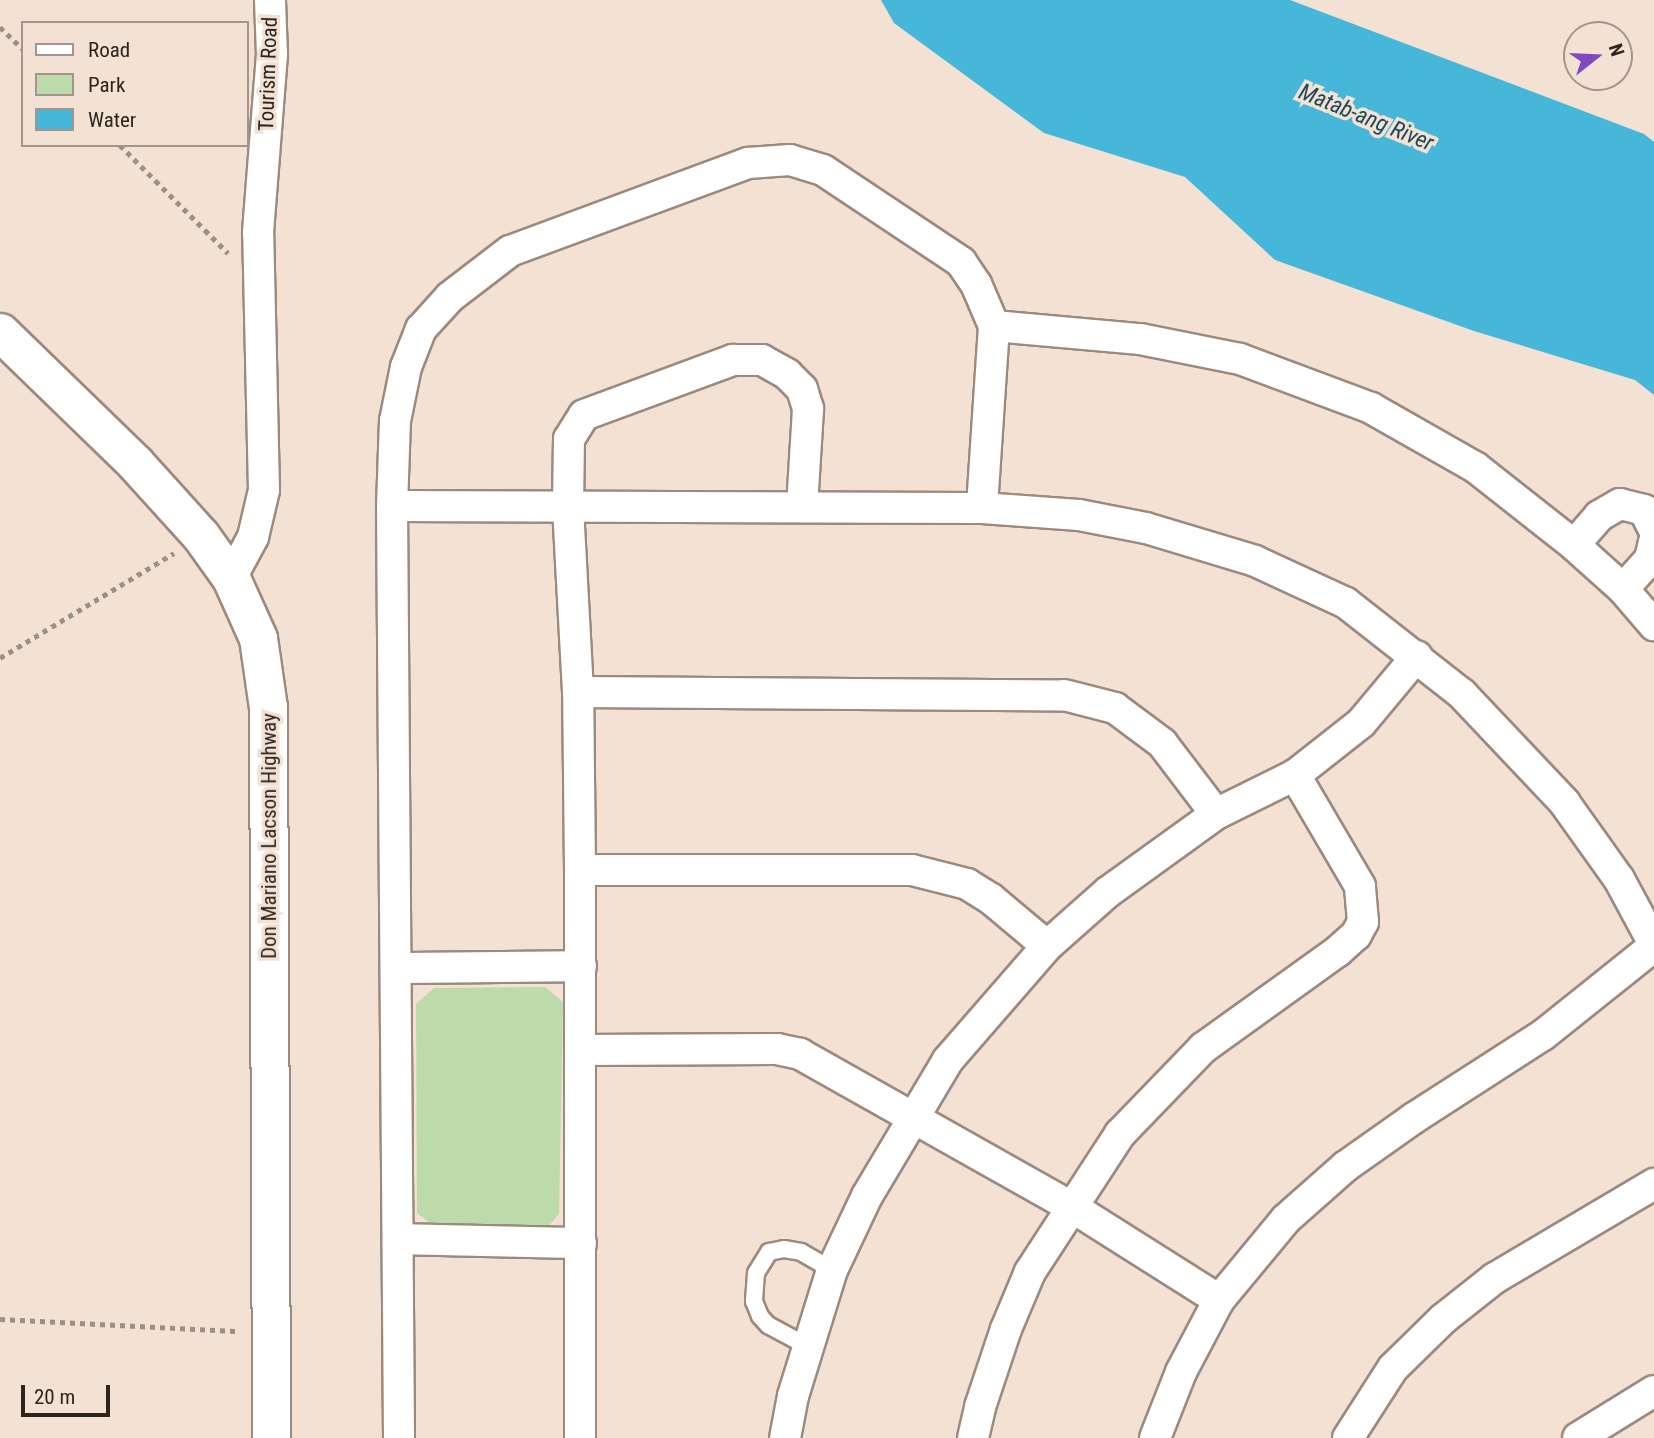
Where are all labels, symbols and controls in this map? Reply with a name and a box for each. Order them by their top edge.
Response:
street label: Tourism Road [253,16,283,132]
legend [21,21,248,147]
north arrow [1563,21,1633,91]
text: Road [88,38,130,62]
text: N [1604,41,1629,59]
text: Park [88,73,125,97]
water label: Matab-ang River [1295,78,1437,158]
text: Water [88,108,136,132]
street label: Don Mariano Lacson Highway [256,713,282,959]
scale bar [24,1372,114,1416]
text: 20 m [34,1385,75,1409]

